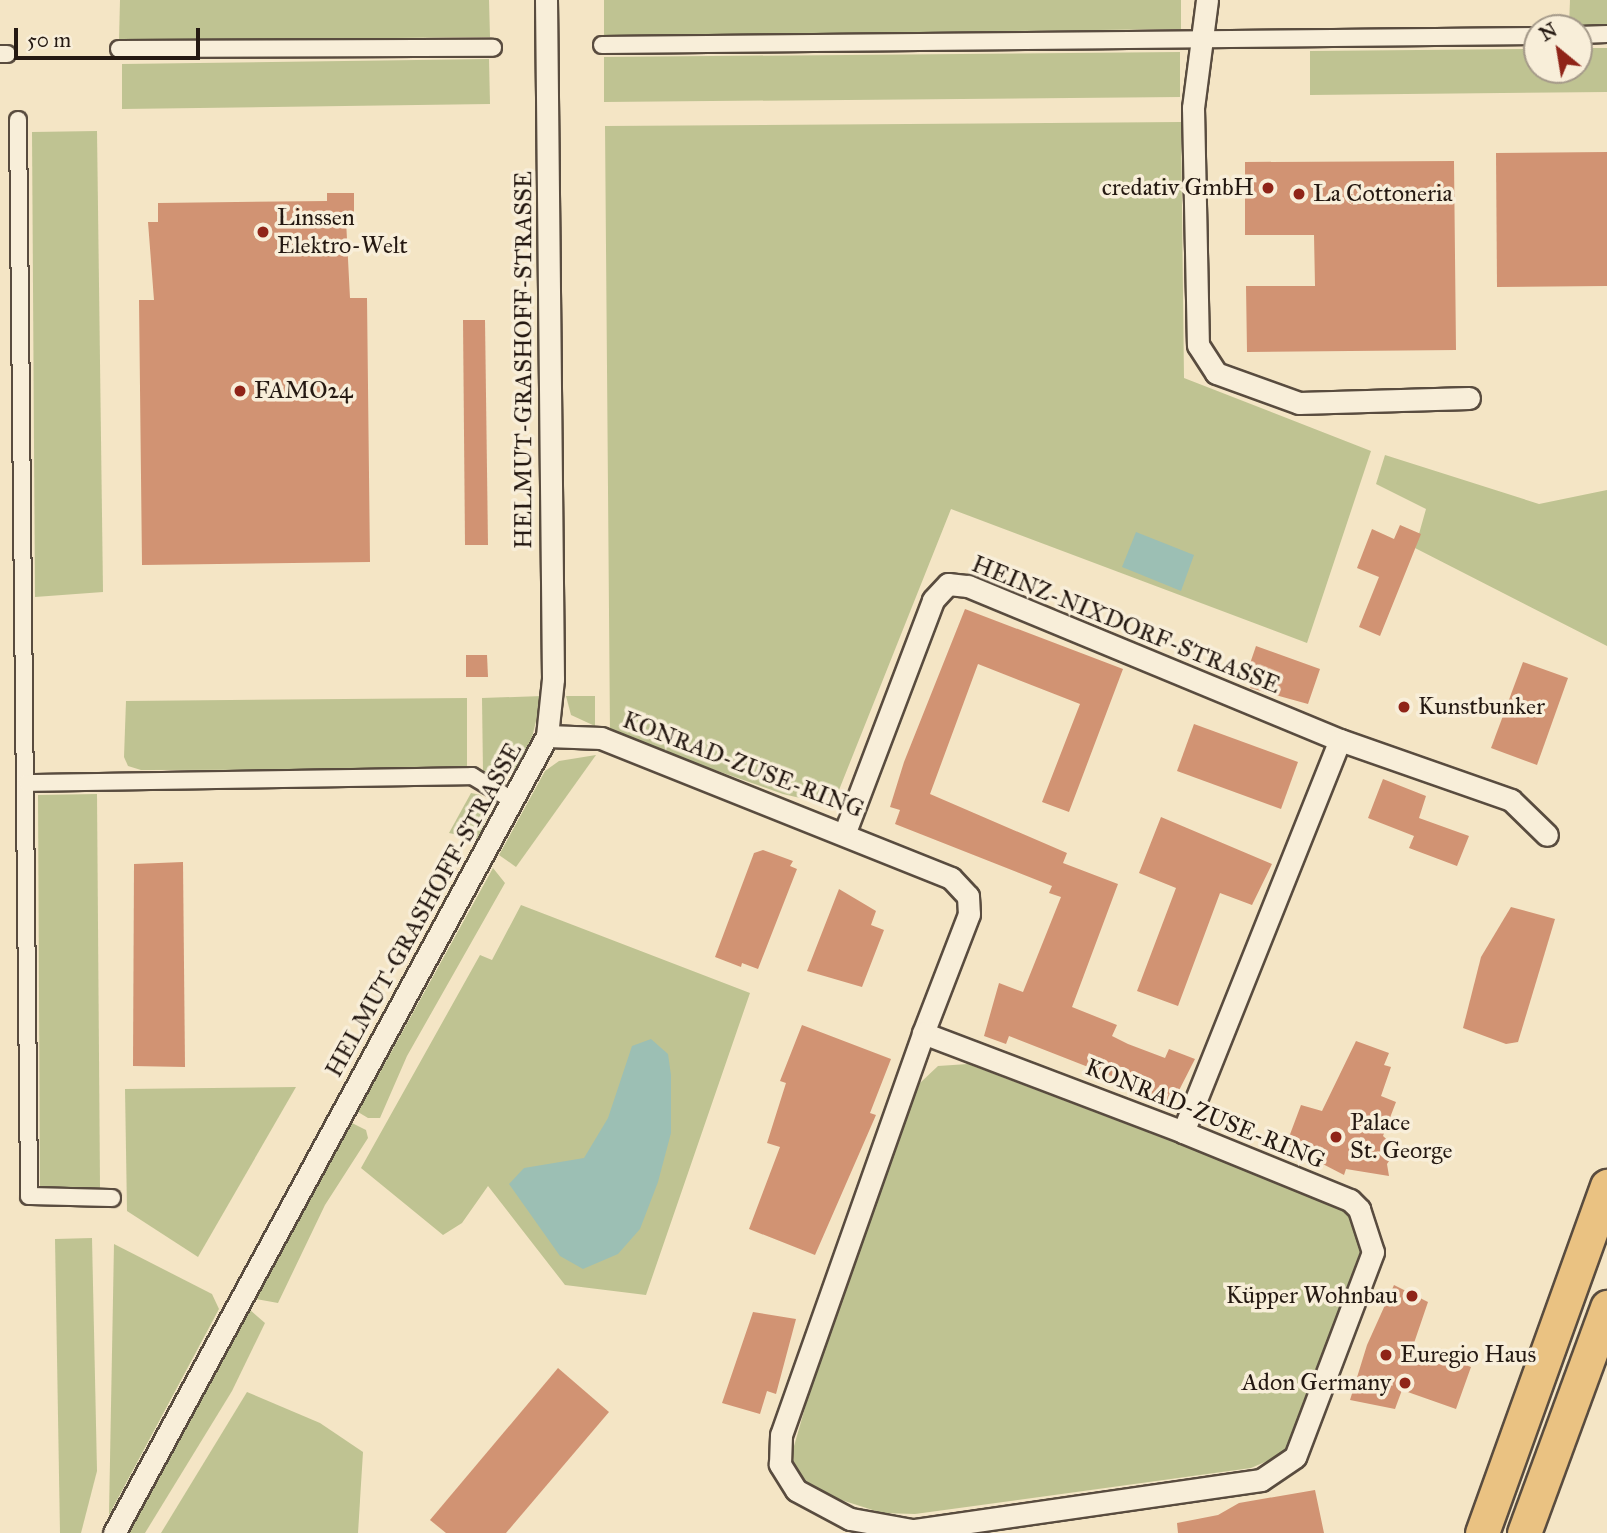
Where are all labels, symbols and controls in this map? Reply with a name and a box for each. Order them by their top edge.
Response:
scale bar [18,14,203,58]
north arrow [1523,14,1593,84]
text: N [1536,18,1561,46]
text: 50 m [27,27,71,53]
street label: HELMUT-GRASHOFF-STRASSE [510,171,538,549]
place label: credativ GmbH [1102,174,1254,202]
marker: credativ GmbH [1260,180,1276,196]
place label: La Cottoneria [1313,180,1453,208]
marker: La Cottoneria [1291,186,1307,202]
place label: Linssen Elektro-Welt [277,204,408,260]
marker: Linssen Elektro-Welt [255,224,271,240]
place label: FAMO24 [254,377,353,405]
marker: FAMO24 [232,383,248,399]
street label: HEINZ-NIXDORF-STRASSE [968,550,1284,700]
place label: Kunstbunker [1418,693,1545,721]
marker: Kunstbunker [1396,699,1412,715]
street label: KONRAD-ZUSE-RING [618,706,868,824]
street label: HELMUT-GRASHOFF-STRASSE [320,738,528,1082]
street label: KONRAD-ZUSE-RING [1081,1053,1329,1175]
place label: Palace St. George [1350,1109,1452,1165]
marker: Palace St. George [1328,1129,1344,1145]
place label: Küpper Wohnbau [1226,1282,1398,1310]
marker: Küpper Wohnbau [1404,1288,1420,1304]
place label: Euregio Haus [1400,1341,1536,1369]
marker: Euregio Haus [1378,1347,1394,1363]
place label: Adon Germany [1242,1369,1391,1397]
marker: Adon Germany [1397,1375,1413,1391]

